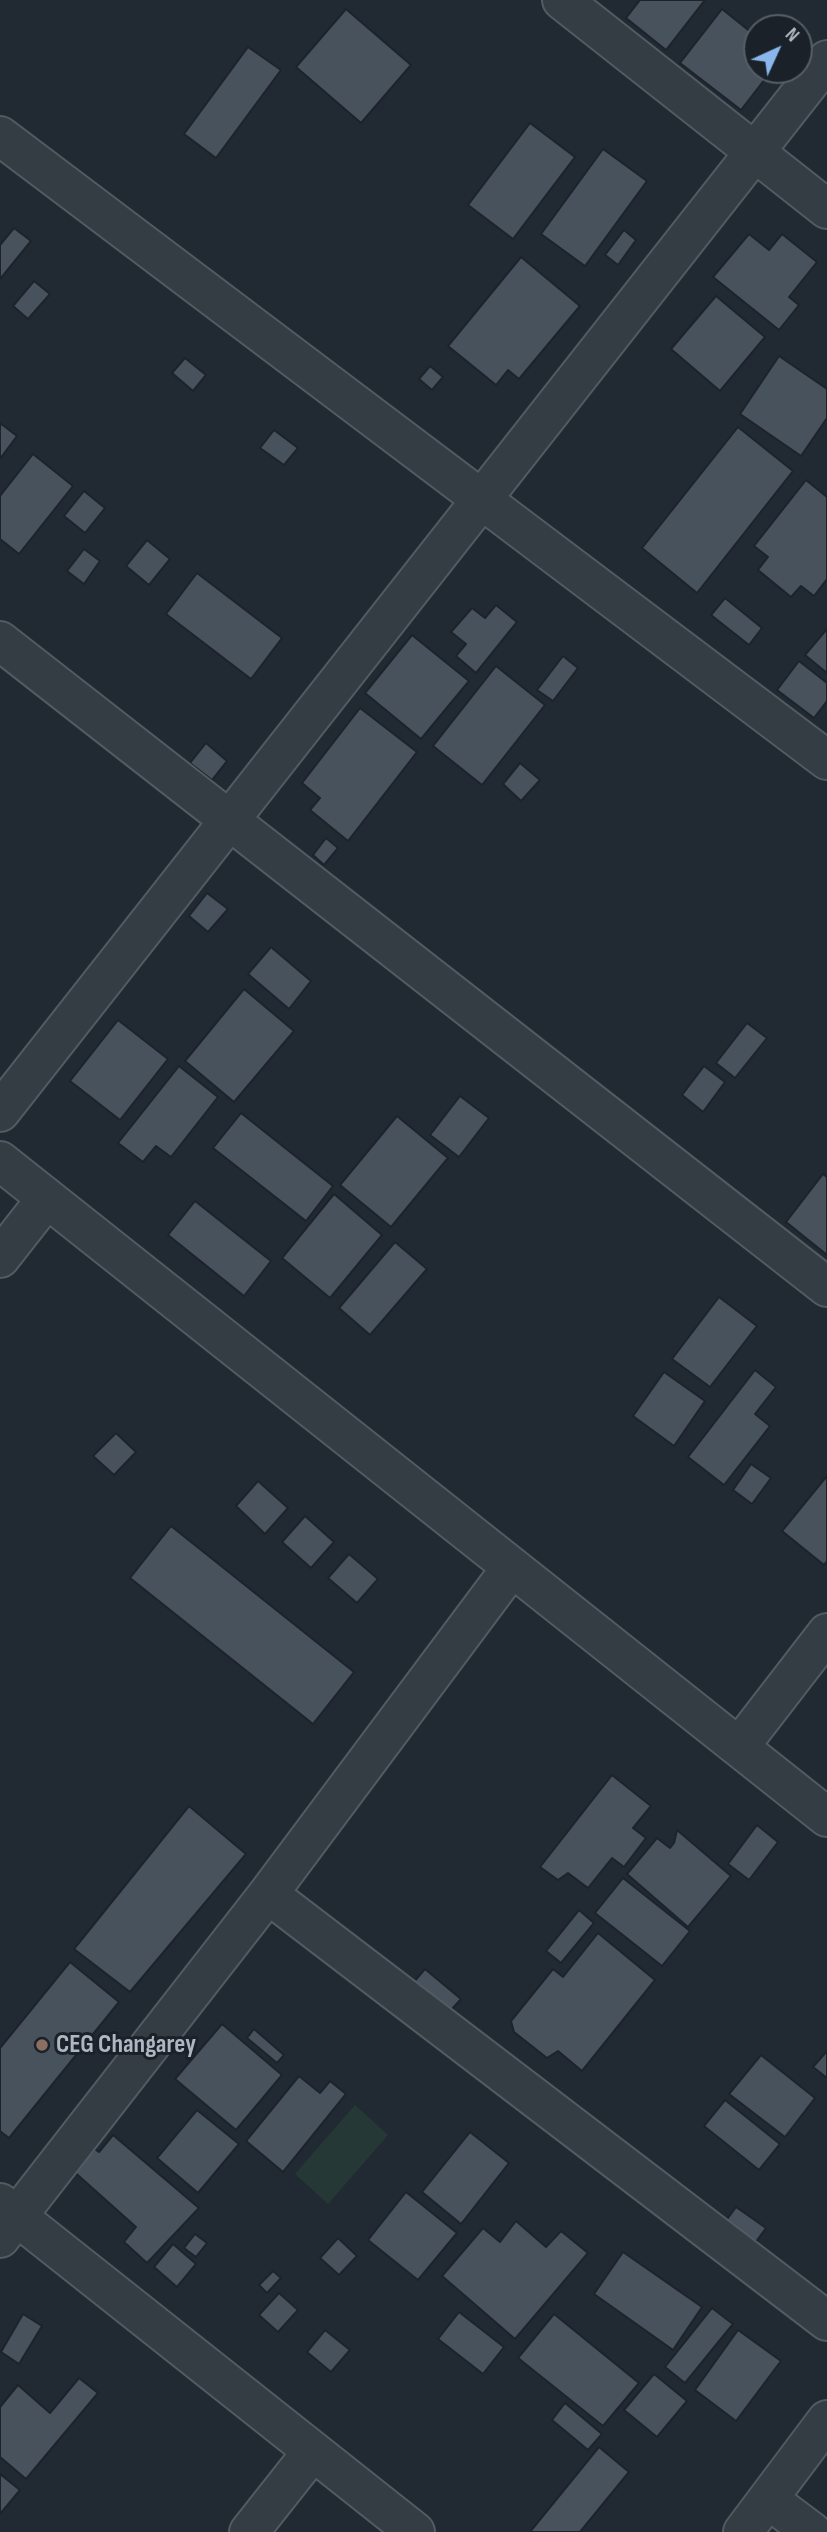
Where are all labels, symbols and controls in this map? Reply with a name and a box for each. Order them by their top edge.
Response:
north arrow [743,14,813,84]
text: N [780,23,804,47]
place label: CEG Changarey [56,2029,196,2061]
marker: CEG Changarey [34,2037,50,2053]

